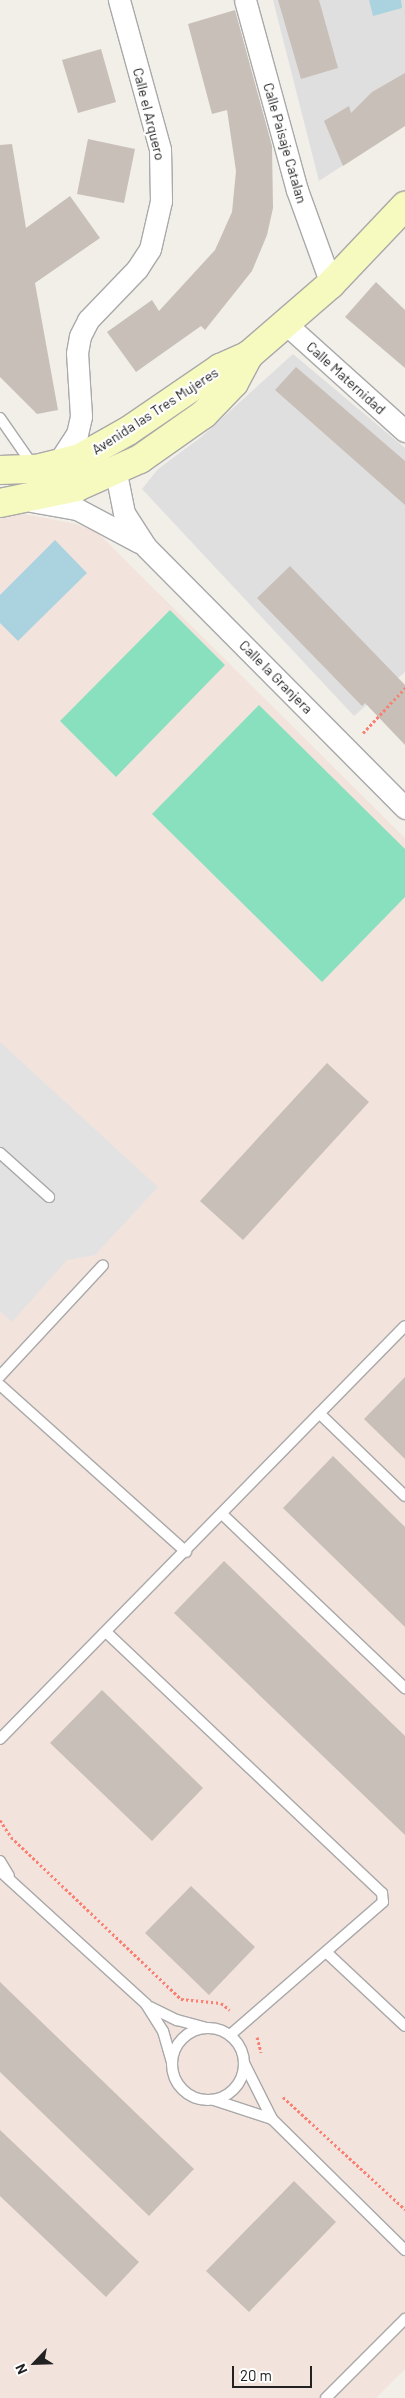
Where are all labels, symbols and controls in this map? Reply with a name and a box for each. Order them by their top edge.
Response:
street label: Calle el Arquero [129,66,169,162]
street label: Calle Paisaje Catalan [260,81,310,205]
street label: Calle Maternidad [303,338,389,418]
street label: Avenida las Tres Mujeres [89,364,221,458]
street label: Calle la Granjera [236,637,316,717]
north arrow [10,2338,60,2388]
scale bar [235,2356,315,2388]
text: N [11,2362,30,2377]
text: 20 m [240,2366,272,2384]

